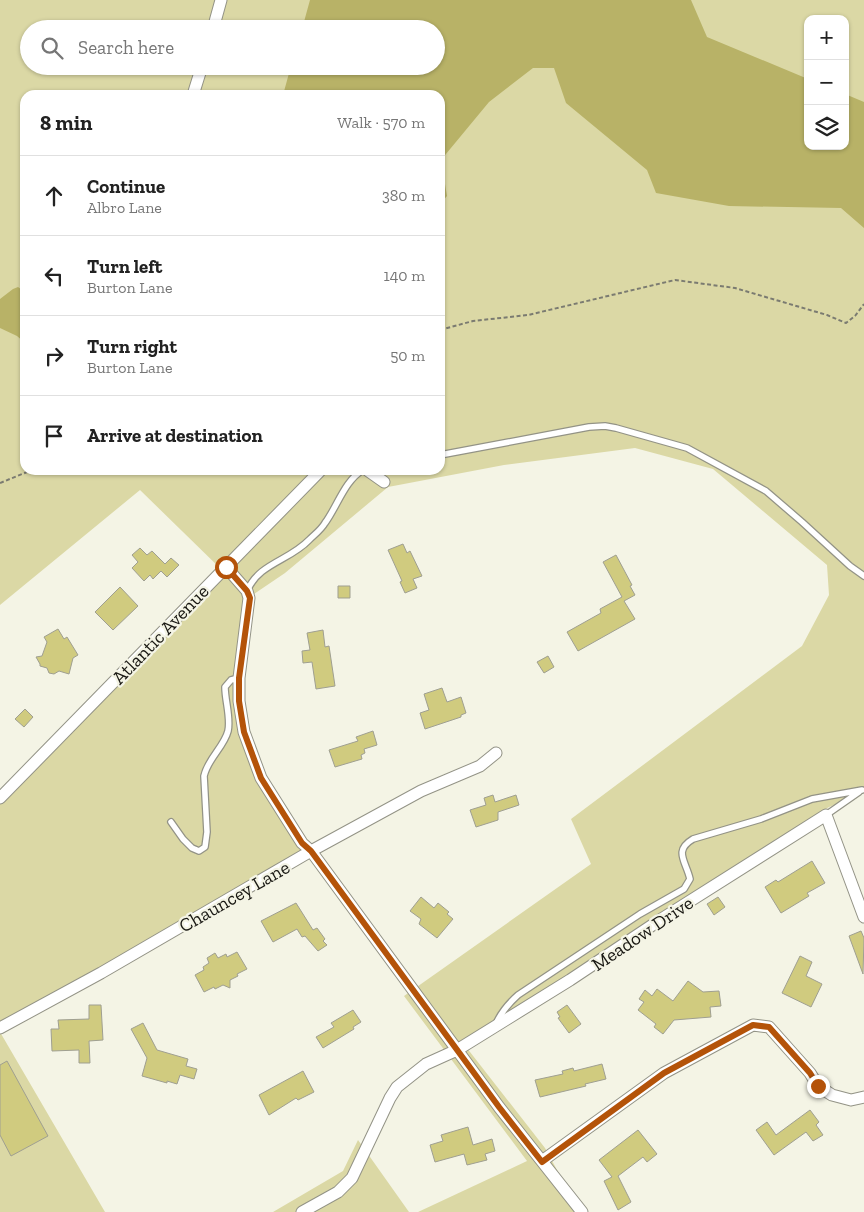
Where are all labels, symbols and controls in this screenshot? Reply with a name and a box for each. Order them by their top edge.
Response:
map controls [804,15,849,150]
button: + [804,15,849,60]
search box [20,20,445,75]
icon: search [38,34,66,62]
text: Search here [78,36,174,59]
button: − [804,60,849,105]
button: layers [804,105,849,150]
text: 8 min [40,110,92,135]
text: Walk · 570 m [337,113,425,132]
text: Continue [87,175,165,198]
icon: ahead [40,182,68,210]
text: 380 m [382,186,425,205]
text: Albro Lane [87,198,162,217]
text: Turn left [87,255,162,278]
icon: left [40,262,68,290]
text: 140 m [384,266,425,285]
text: Burton Lane [87,278,172,297]
text: Turn right [87,335,177,358]
icon: right [40,342,68,370]
text: 50 m [390,346,425,365]
text: Burton Lane [87,358,172,377]
icon: arrive [40,422,68,450]
text: Arrive at destination [87,424,263,447]
route start [215,556,238,579]
street label: Atlantic Avenue [107,580,214,689]
street label: Chauncey Lane [175,855,294,937]
street label: Meadow Drive [587,891,698,976]
route end [807,1075,830,1098]

